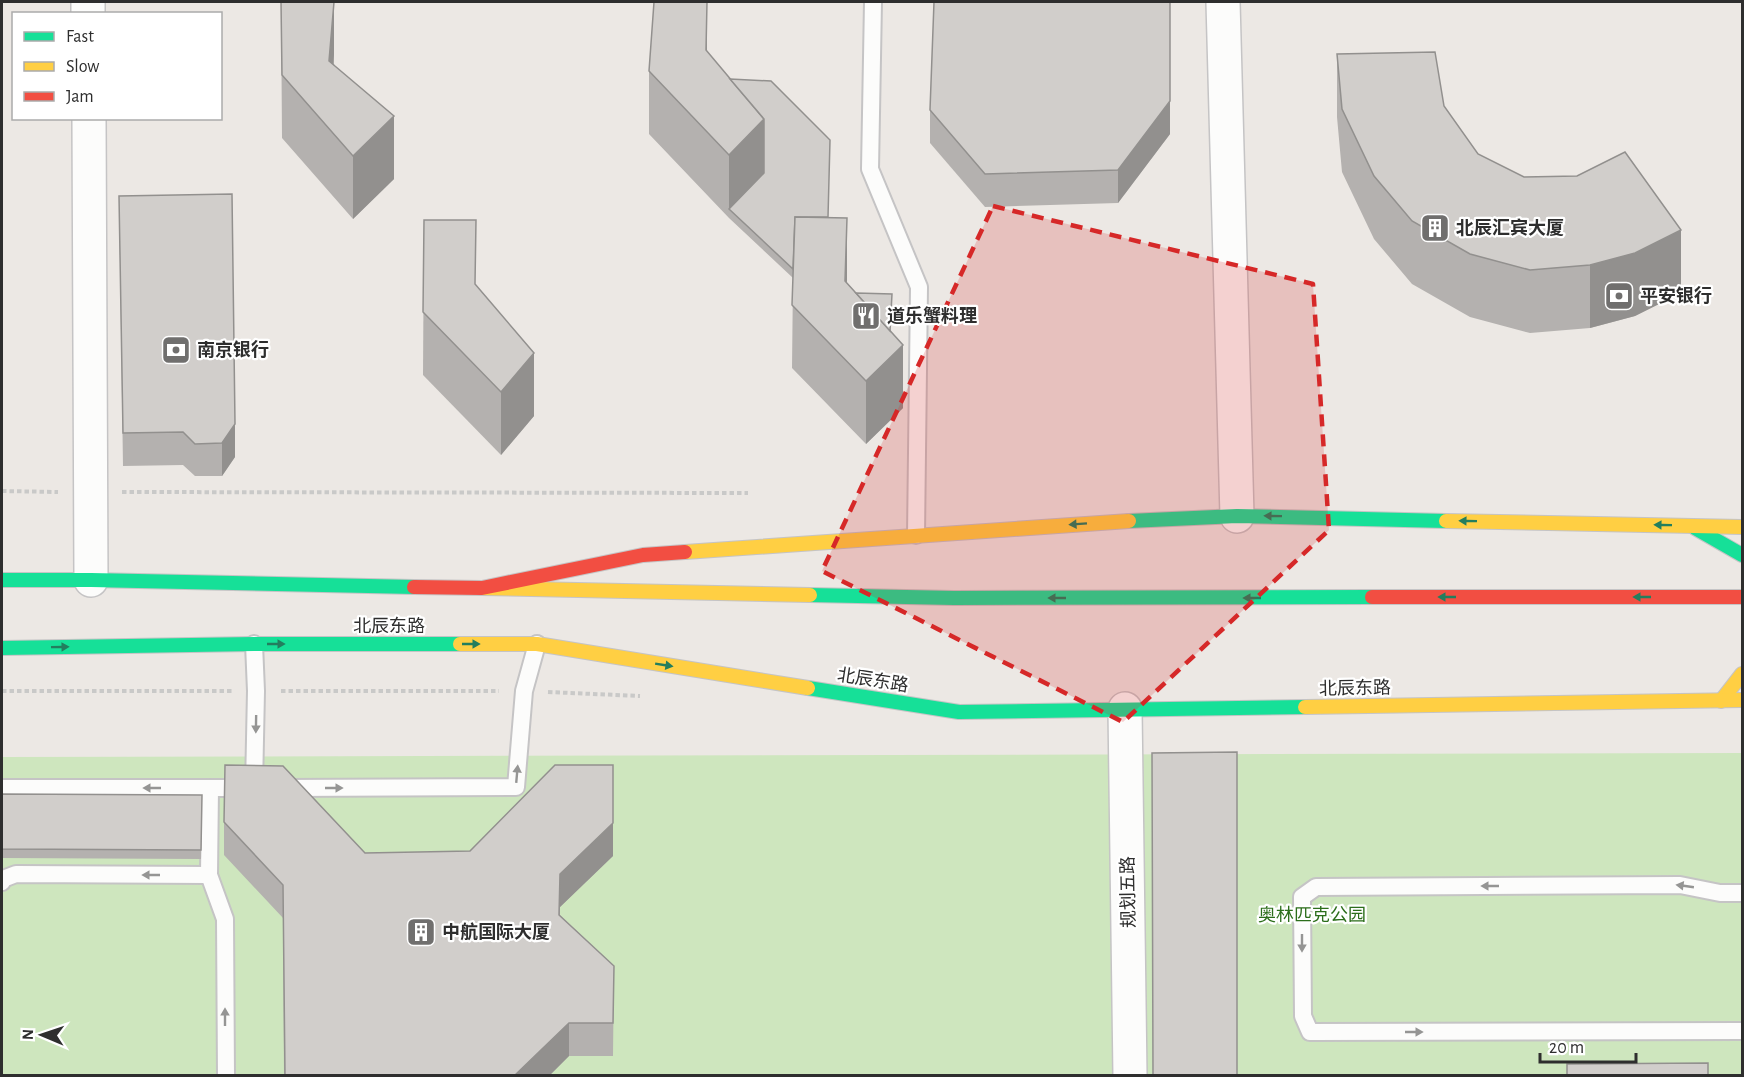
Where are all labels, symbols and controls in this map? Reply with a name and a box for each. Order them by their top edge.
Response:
legend [12,12,222,120]
text: Fast [66,28,94,46]
text: Slow [66,58,99,76]
text: Jam [66,88,94,106]
building icon: 北辰汇宾大厦 [1419,212,1451,244]
place label: 北辰汇宾大厦 [1456,218,1564,238]
bank icon: 平安银行 [1603,280,1635,312]
place label: 平安银行 [1640,285,1712,306]
restaurant icon: 道乐蟹料理 [850,300,882,332]
place label: 道乐蟹料理 [887,306,977,326]
bank icon: 南京银行 [160,334,192,366]
place label: 南京银行 [197,339,269,360]
one-way arrow [1264,512,1283,521]
one-way arrow [1459,516,1478,526]
one-way arrow [1069,519,1088,529]
one-way arrow [1654,521,1673,530]
one-way arrow [1438,592,1457,602]
one-way arrow [1633,592,1652,602]
one-way arrow [1048,593,1067,603]
one-way arrow [1243,593,1262,603]
street label: 北辰东路 [353,616,425,636]
one-way arrow [266,639,285,649]
one-way arrow [461,639,480,649]
one-way arrow [50,642,69,652]
one-way arrow [655,661,674,670]
street label: 北辰东路 [836,664,910,696]
street label: 北辰东路 [1319,677,1391,699]
one-way arrow [251,714,260,733]
one-way arrow [512,765,522,784]
one-way arrow [142,783,161,793]
one-way arrow [324,783,343,793]
street label: 规划五路 [1117,856,1139,928]
one-way arrow [141,870,160,880]
one-way arrow [1480,881,1499,891]
one-way arrow [1675,882,1694,891]
park label: 奥林匹克公园 [1258,905,1366,925]
building icon: 中航国际大厦 [405,916,437,948]
place label: 中航国际大厦 [442,922,550,942]
one-way arrow [1297,933,1307,952]
north arrow [12,1005,72,1065]
one-way arrow [221,1008,230,1027]
scale bar [1540,1026,1636,1064]
one-way arrow [1405,1027,1424,1037]
text: N [20,1029,36,1040]
text: 20 m [1549,1039,1584,1057]

